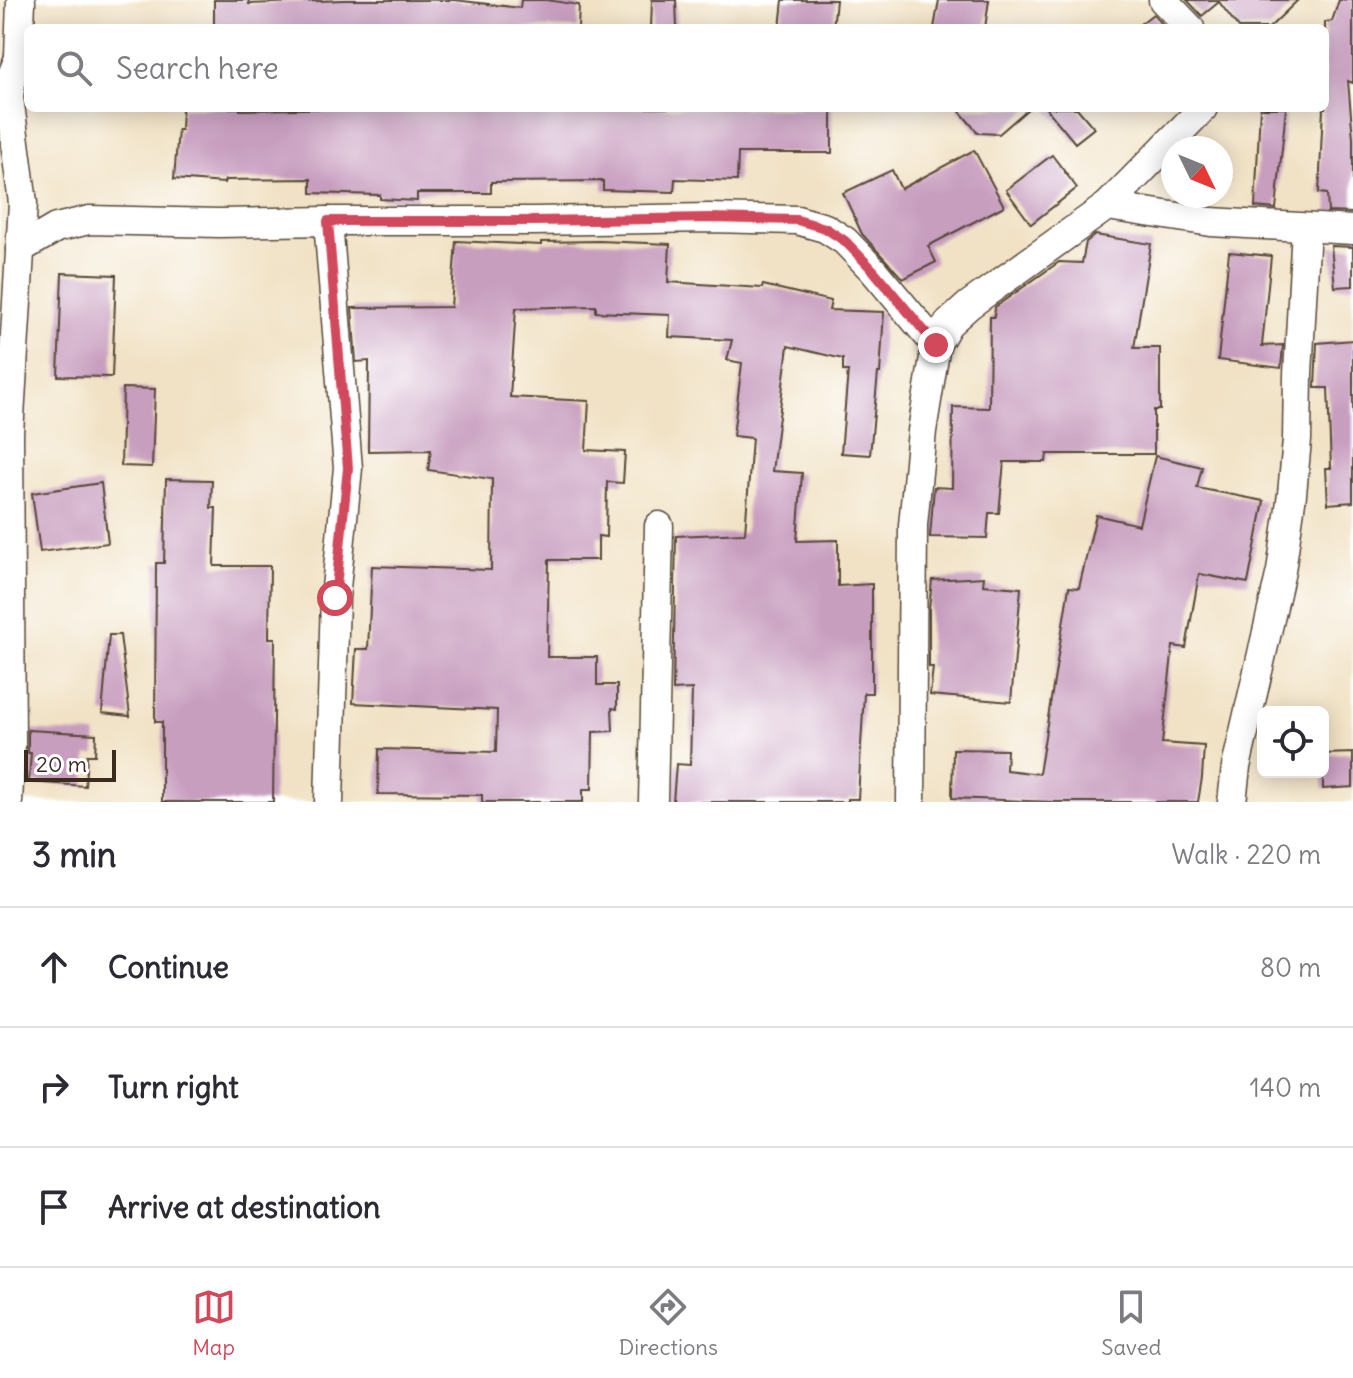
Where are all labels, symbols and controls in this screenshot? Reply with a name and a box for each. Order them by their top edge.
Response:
search box [24,24,1329,112]
icon: search [52,46,96,90]
text: Search here [116,49,279,87]
north arrow [1161,136,1233,208]
route end [918,327,954,363]
route start [317,580,353,616]
map controls [1257,706,1329,778]
button: locate [1257,706,1329,778]
scale bar [24,746,116,782]
text: 20 m [36,750,87,778]
text: 3 min [32,833,117,876]
text: Walk · 220 m [1172,838,1321,871]
icon: ahead [32,945,76,989]
text: Continue [108,948,229,986]
text: 80 m [1260,951,1321,984]
icon: right [32,1065,76,1109]
text: Turn right [108,1068,239,1106]
text: 140 m [1250,1071,1321,1104]
icon: arrive [32,1185,76,1229]
text: Arrive at destination [108,1188,380,1226]
tab: Map [192,1285,236,1361]
tab: Directions [619,1285,718,1361]
tab: Saved [1101,1285,1161,1361]

